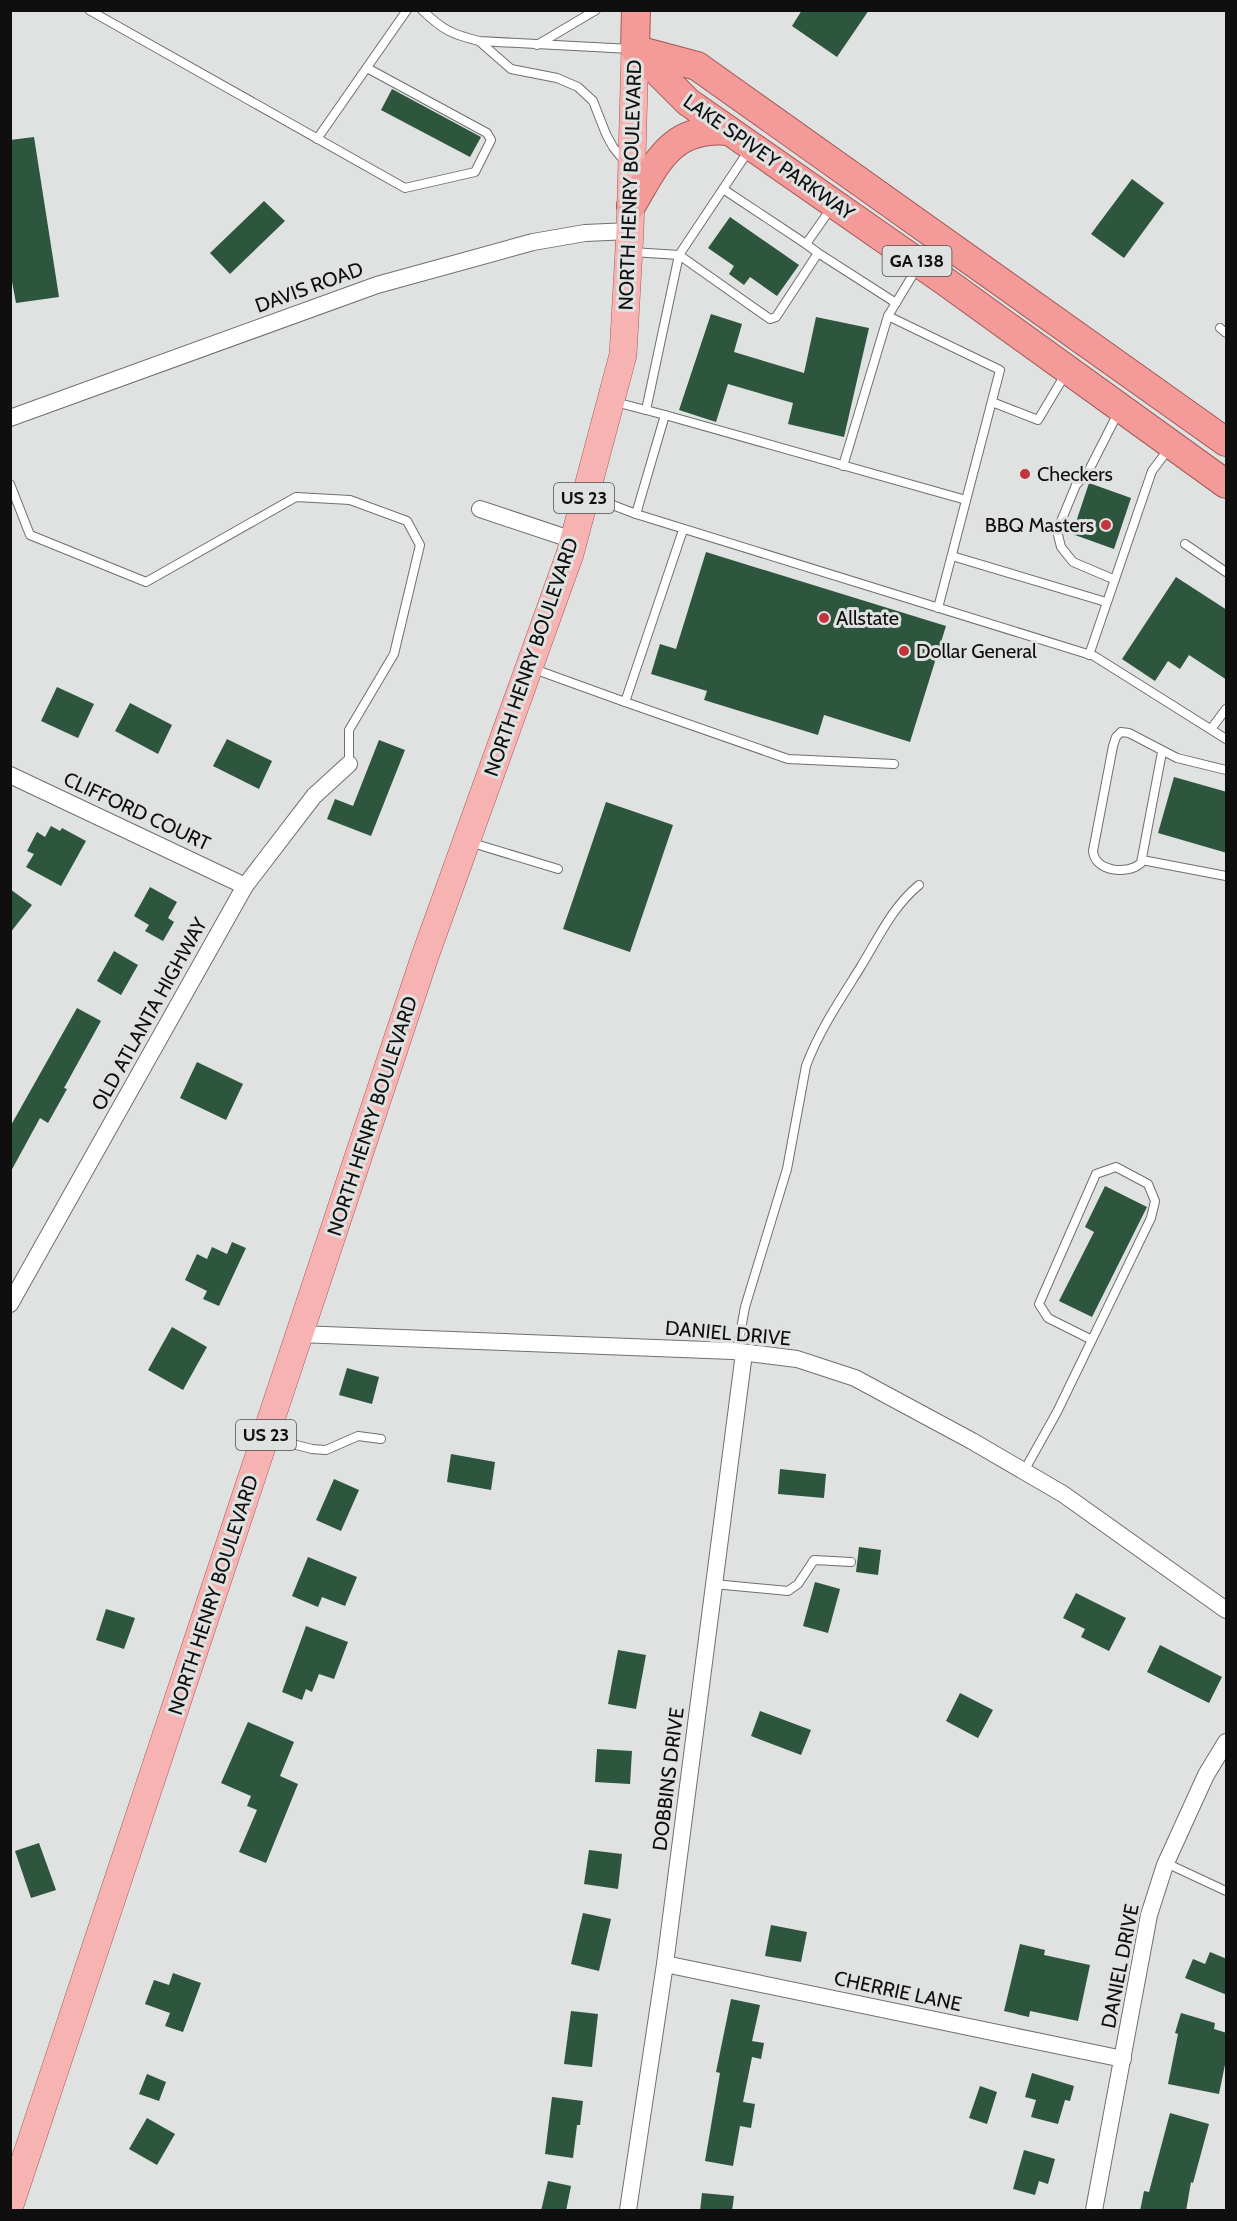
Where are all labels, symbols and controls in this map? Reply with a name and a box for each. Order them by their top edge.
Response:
street label: NORTH HENRY BOULEVARD [614,59,646,311]
street label: LAKE SPIVEY PARKWAY [679,89,860,226]
road number: GA 138 [882,246,952,276]
street label: DAVIS ROAD [252,256,366,318]
place label: Checkers [1037,462,1113,486]
marker: Checkers [1018,467,1032,481]
road number: US 23 [554,483,614,513]
place label: BBQ Masters [985,513,1094,537]
marker: BBQ Masters [1099,518,1113,532]
street label: NORTH HENRY BOULEVARD [479,535,583,779]
place label: Allstate [836,606,899,630]
marker: Allstate [817,611,831,625]
place label: Dollar General [916,639,1037,663]
marker: Dollar General [897,644,911,658]
street label: CLIFFORD COURT [60,767,214,856]
street label: OLD ATLANTA HIGHWAY [86,913,212,1115]
street label: NORTH HENRY BOULEVARD [322,993,422,1239]
street label: DANIEL DRIVE [664,1316,792,1350]
road number: US 23 [236,1420,296,1450]
street label: NORTH HENRY BOULEVARD [163,1472,263,1718]
street label: DOBBINS DRIVE [647,1706,689,1852]
street label: DANIEL DRIVE [1096,1902,1144,2030]
street label: CHERRIE LANE [832,1966,964,2016]

